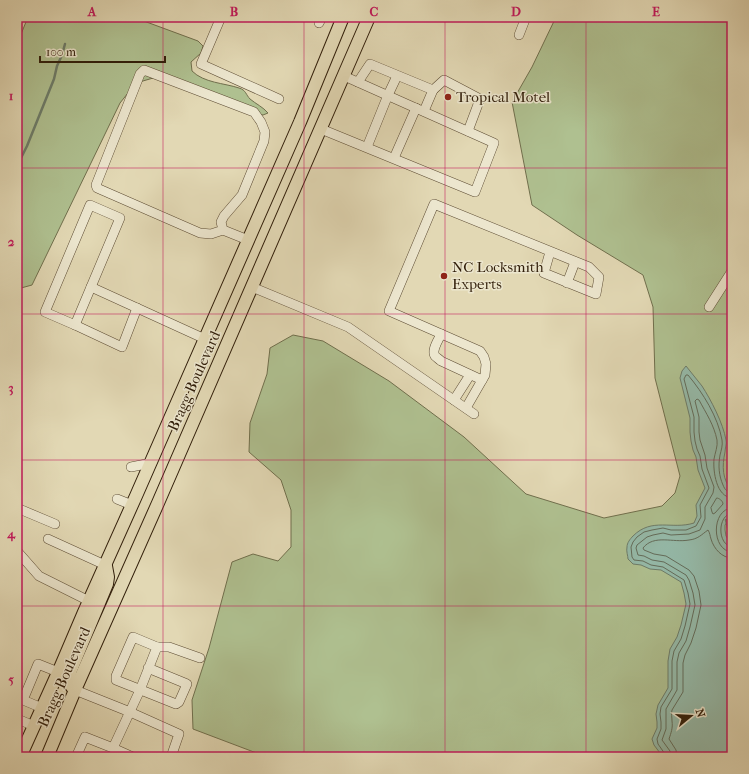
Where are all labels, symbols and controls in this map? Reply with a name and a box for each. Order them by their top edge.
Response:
text: A [87,4,97,19]
text: B [230,4,239,19]
text: C [370,4,379,19]
text: D [511,4,521,19]
text: E [652,4,660,19]
scale bar [40,38,165,64]
text: 100 m [46,45,76,59]
text: 1 [9,88,14,103]
place label: Tropical Motel [456,88,550,106]
marker: Tropical Motel [443,92,453,102]
text: 2 [8,234,15,249]
place label: NC Locksmith Experts [452,258,544,293]
marker: NC Locksmith Experts [439,271,449,281]
street label: Bragg Boulevard [164,327,225,434]
text: 3 [8,380,14,396]
text: 4 [6,526,16,542]
street label: Bragg Boulevard [34,623,95,730]
text: 5 [8,672,14,687]
north arrow [671,696,711,736]
text: N [693,707,708,720]

